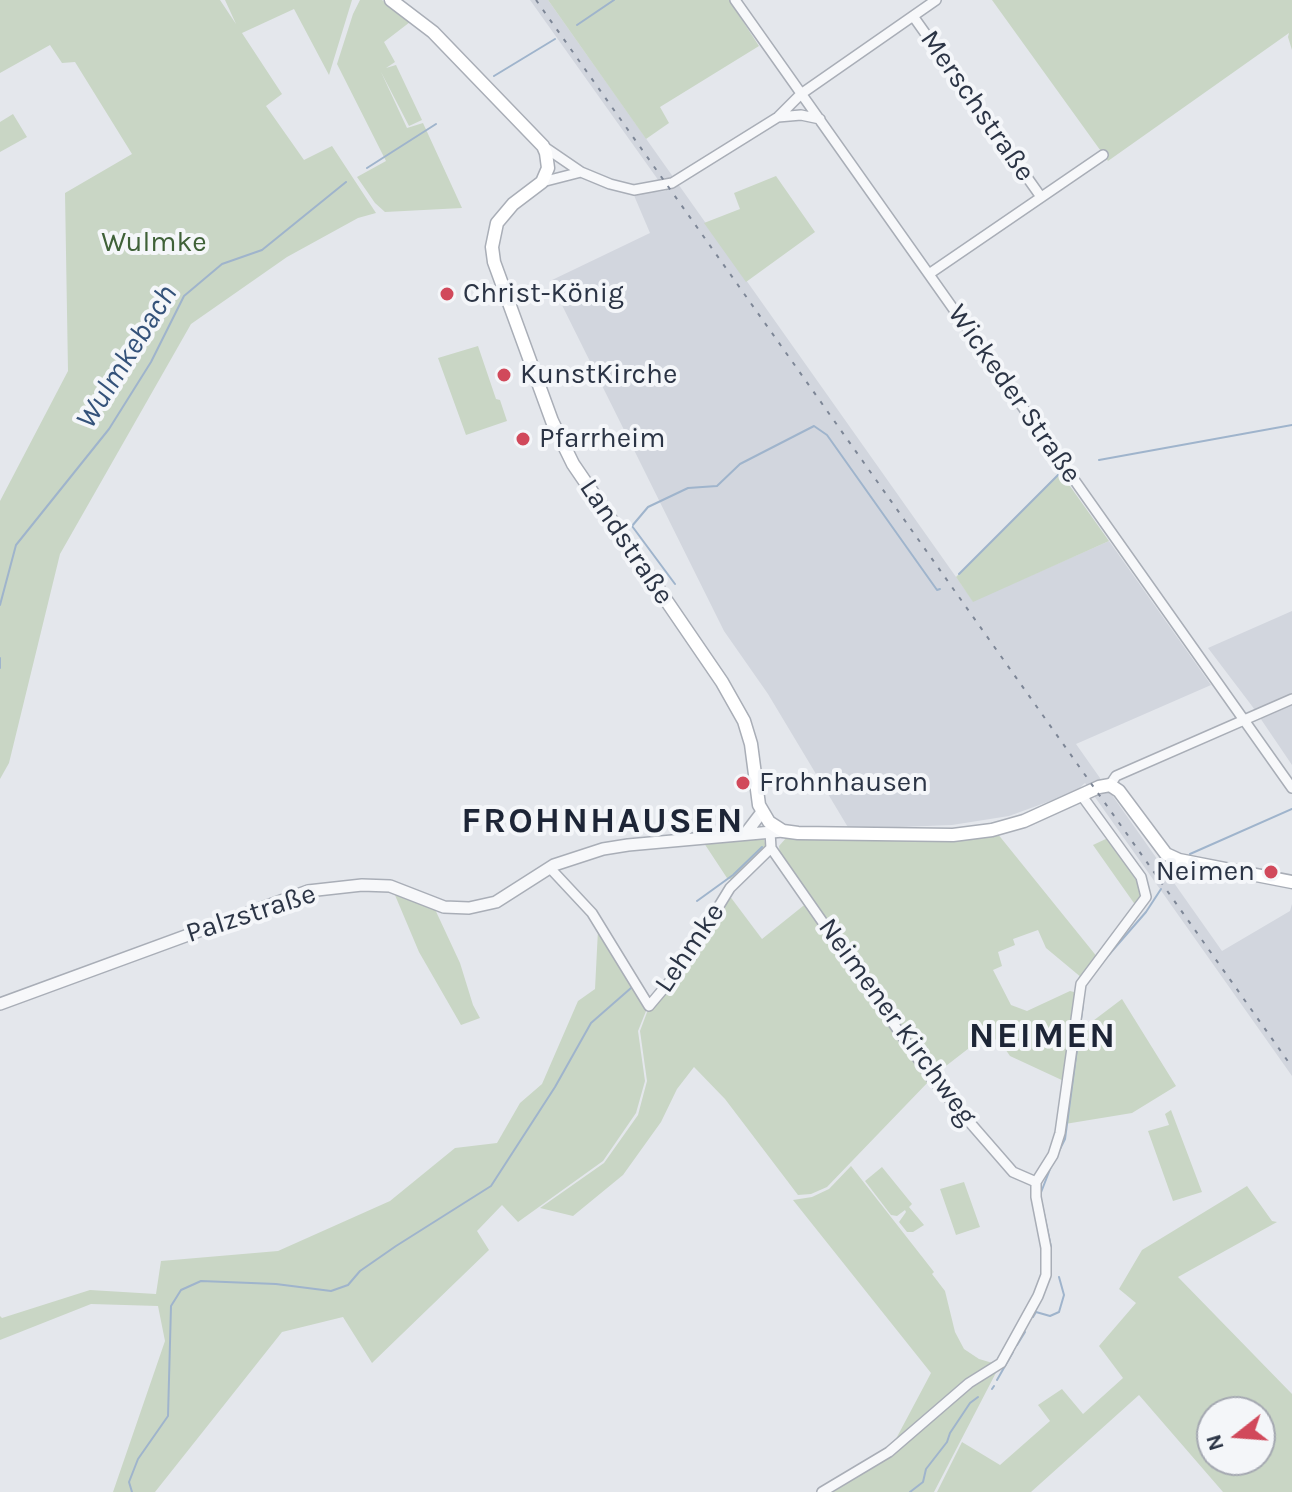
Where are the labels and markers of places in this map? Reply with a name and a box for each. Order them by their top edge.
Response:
place label: Christ-König [463,277,624,311]
marker: Christ-König [438,285,456,303]
place label: KunstKirche [520,358,677,392]
marker: KunstKirche [495,366,513,384]
place label: Pfarrheim [539,422,666,456]
marker: Pfarrheim [514,430,532,448]
place label: Frohnhausen [759,766,928,800]
marker: Frohnhausen [734,774,752,792]
place label: Neimen [1156,855,1255,889]
marker: Neimen [1262,863,1280,881]

